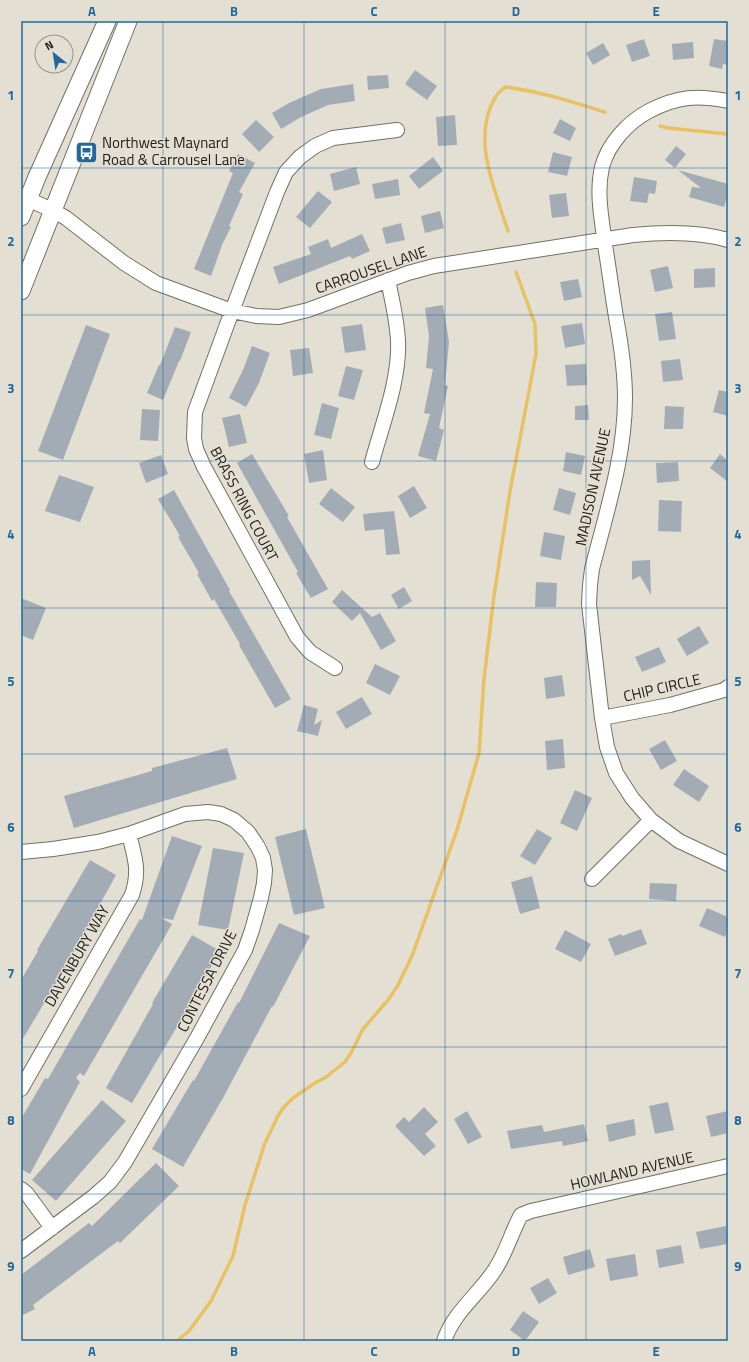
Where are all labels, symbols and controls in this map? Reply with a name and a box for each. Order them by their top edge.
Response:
text: A [88,1,96,21]
text: B [230,1,238,21]
text: C [370,1,378,21]
text: D [512,1,520,21]
text: E [652,1,660,21]
north arrow [34,34,74,74]
text: N [42,37,56,54]
text: 1 [7,85,15,105]
text: 1 [734,85,742,105]
place label: Northwest Maynard Road & Carrousel Lane [102,131,245,171]
bus stop icon: Northwest Maynard Road & Carrousel Lane [74,139,100,165]
text: 2 [7,231,15,251]
text: 2 [734,231,742,251]
street label: CARROUSEL LANE [312,240,430,299]
text: 3 [7,378,15,398]
text: 3 [734,378,742,398]
street label: MADISON AVENUE [569,426,616,548]
street label: BRASS RING COURT [204,442,284,565]
text: 4 [7,524,15,544]
text: 4 [734,524,742,544]
street label: CHIP CIRCLE [621,667,703,708]
text: 5 [7,671,15,691]
text: 5 [734,671,742,691]
text: 6 [7,817,15,837]
text: 6 [734,817,742,837]
street label: DAVENBURY WAY [38,901,115,1011]
street label: CONTESSA DRIVE [171,926,242,1036]
text: 7 [7,963,15,983]
text: 7 [734,963,742,983]
text: 8 [7,1110,15,1130]
text: 8 [734,1110,742,1130]
street label: HOWLAND AVENUE [568,1145,696,1196]
text: 9 [7,1256,15,1276]
text: 9 [734,1256,742,1276]
text: A [88,1341,96,1361]
text: B [230,1341,238,1361]
text: C [370,1341,378,1361]
text: D [512,1341,520,1361]
text: E [652,1341,660,1361]

